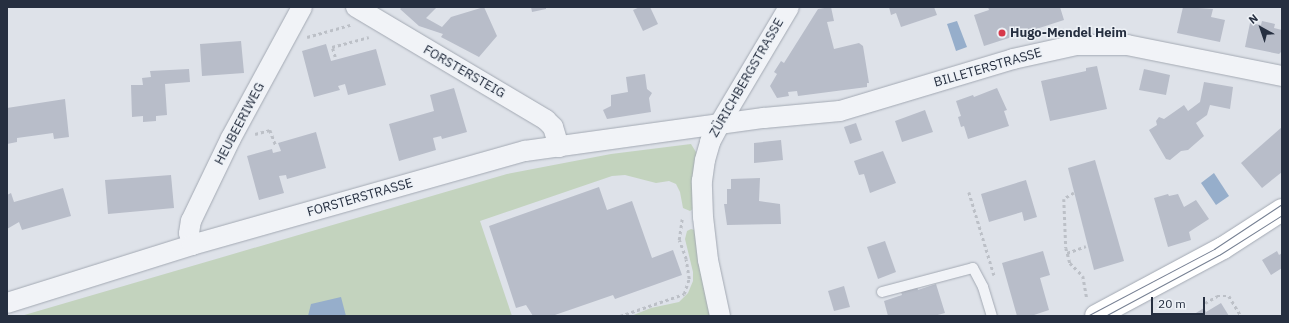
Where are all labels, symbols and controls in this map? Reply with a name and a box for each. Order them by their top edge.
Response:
north arrow [1241,8,1281,48]
text: N [1246,11,1261,27]
street label: ZÜRICHBERGSTRASSE [707,16,787,140]
place label: Hugo-Mendel Heim [1010,25,1127,41]
marker: Hugo-Mendel Heim [997,28,1007,38]
street label: FORSTERSTEIG [420,42,508,102]
street label: BILLETERSTRASSE [932,45,1044,91]
street label: HEUBEERIWEG [212,80,268,168]
street label: FORSTERSTRASSE [305,175,415,221]
scale bar [1153,289,1207,315]
text: 20 m [1158,296,1186,311]

